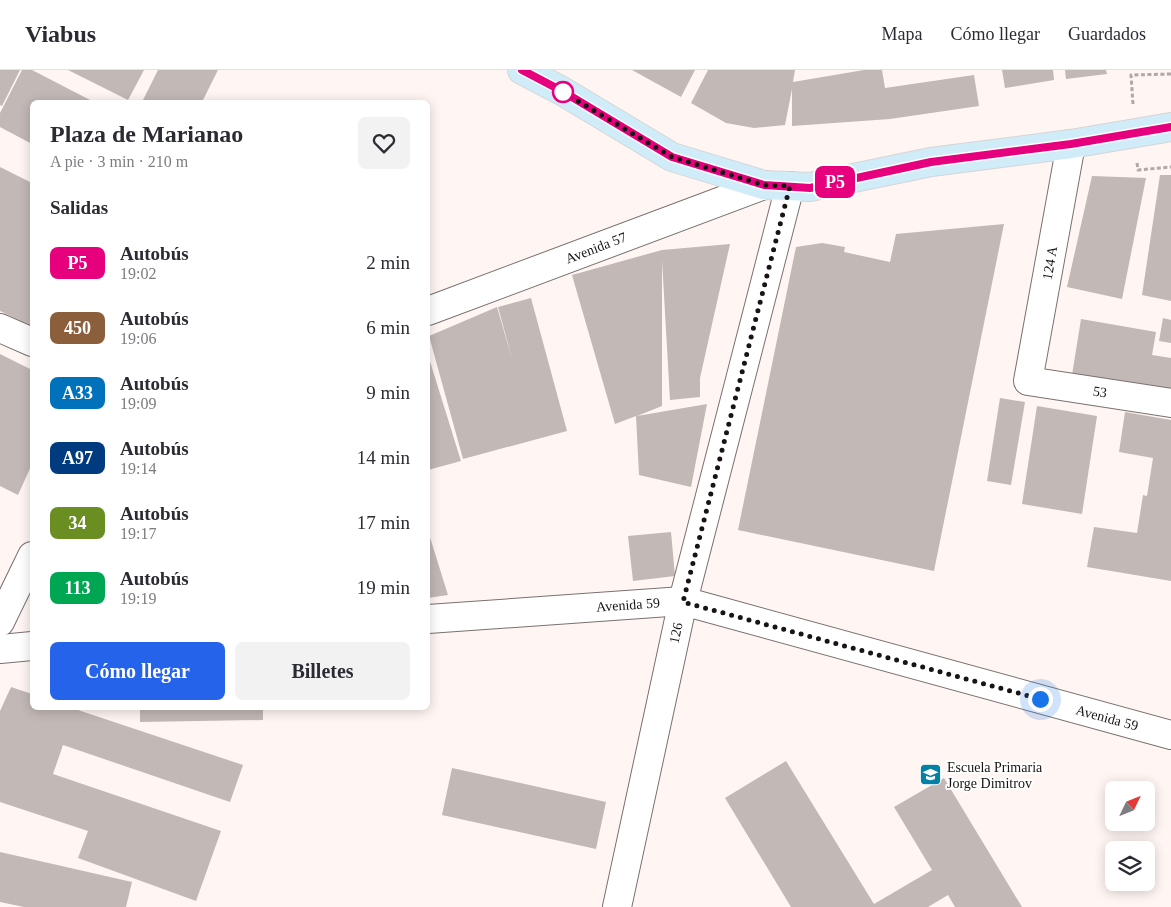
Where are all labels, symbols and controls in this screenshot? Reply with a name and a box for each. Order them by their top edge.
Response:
text: Viabus [25,21,96,47]
text: Mapa [882,24,923,44]
text: Cómo llegar [951,24,1040,44]
text: Guardados [1068,24,1146,44]
unlabelled marker [552,81,574,103]
button: heart [358,117,410,169]
text: Plaza de Marianao [50,121,243,147]
text: A pie · 3 min · 210 m [50,153,188,170]
line badge: P5 [812,166,858,198]
text: P5 [825,172,845,192]
text: Salidas [50,197,108,218]
street label: Avenida 57 [563,230,629,266]
text: Autobús [120,243,189,264]
street label: 124 A [1040,244,1060,281]
text: 2 min [366,252,410,273]
text: P5 [68,253,88,273]
text: 19:02 [120,265,156,282]
text: Autobús [120,308,189,329]
text: 6 min [366,317,410,338]
text: 450 [64,318,91,338]
text: 19:06 [120,330,156,347]
text: Autobús [120,373,189,394]
text: 9 min [366,382,410,403]
text: A33 [62,383,93,403]
street label: 53 [1092,384,1108,400]
text: 19:09 [120,395,156,412]
text: Autobús [120,438,189,459]
text: 14 min [357,447,410,468]
text: A97 [62,448,93,468]
text: 19:14 [120,460,156,477]
text: Autobús [120,503,189,524]
text: 17 min [357,512,410,533]
text: 34 [69,513,87,533]
text: 19:17 [120,525,156,542]
text: Autobús [120,568,189,589]
text: 19 min [357,577,410,598]
text: 113 [64,578,91,598]
text: 19:19 [120,590,156,607]
street label: Avenida 59 [596,595,660,615]
street label: 126 [666,621,686,645]
button: Cómo llegar [50,642,225,700]
button: Billetes [235,642,410,700]
your location [1028,687,1053,712]
street label: Avenida 59 [1074,702,1140,734]
place label: Escuela Primaria Jorge Dimitrov [947,760,1043,791]
school or university icon: Escuela Primaria Jorge Dimitrov [919,763,943,787]
north arrow [1105,781,1155,831]
map controls [1105,781,1155,891]
button: layers [1105,841,1155,891]

